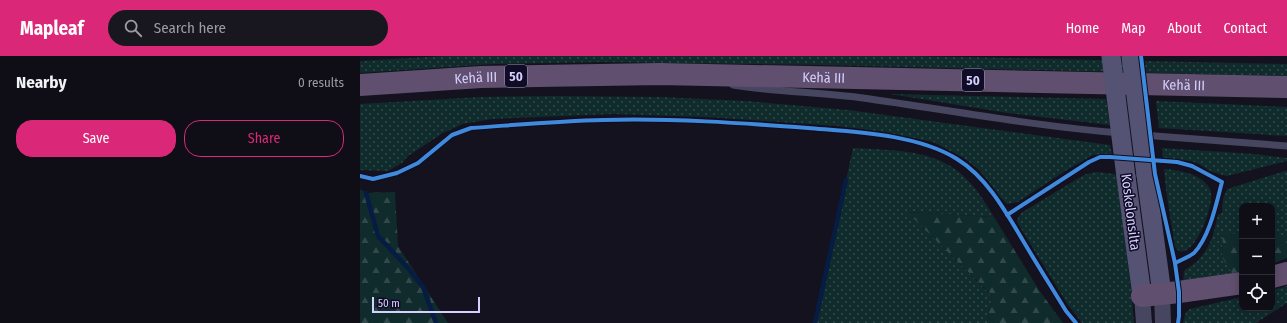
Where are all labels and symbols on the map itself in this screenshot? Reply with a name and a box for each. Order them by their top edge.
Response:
road number: 50 [505,65,527,87]
street label: Kehä III [454,69,497,88]
street label: Kehä III [802,69,845,87]
road number: 50 [962,69,984,91]
street label: Kehä III [1162,76,1205,94]
street label: Koskelonsilta [1117,173,1144,251]
scale bar [372,295,480,314]

